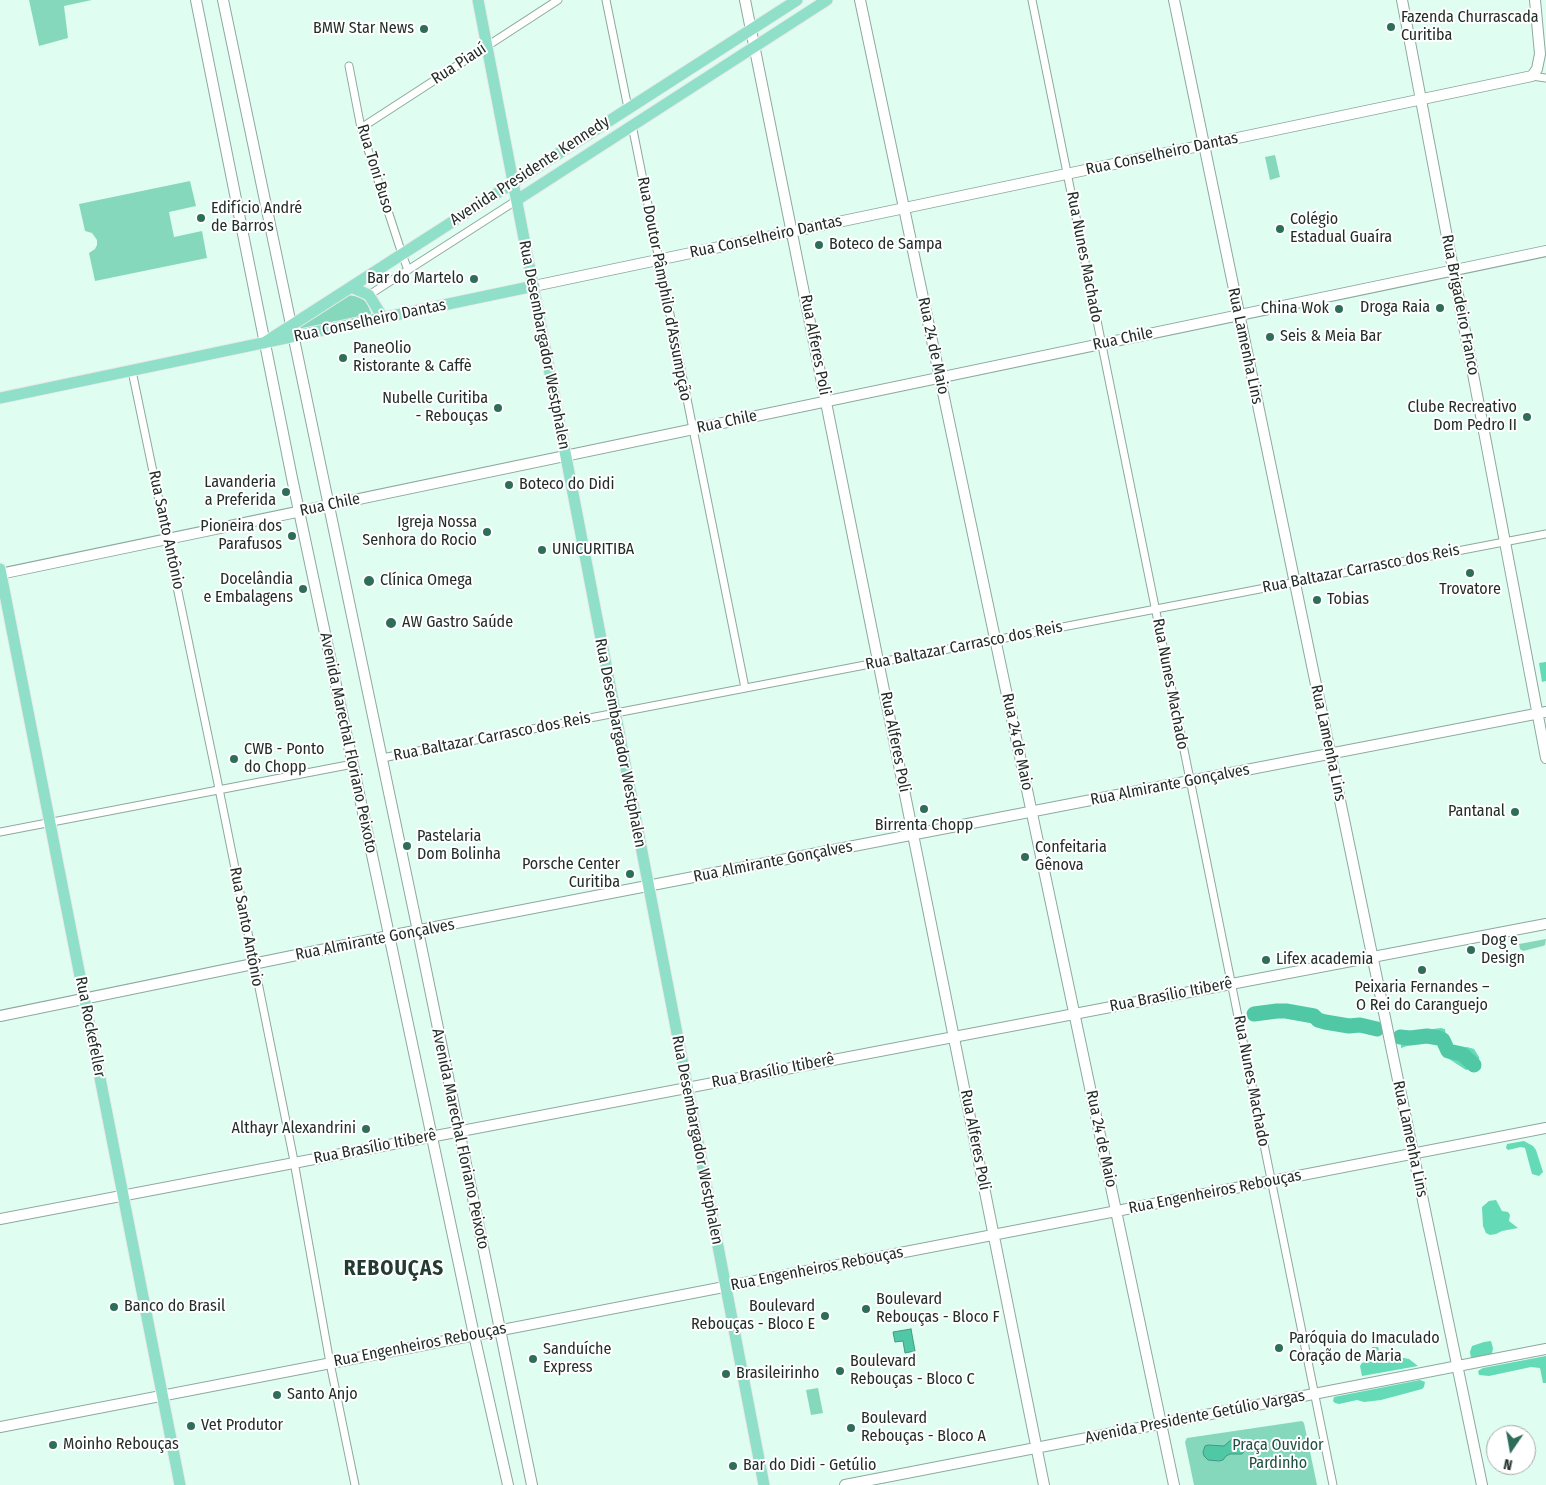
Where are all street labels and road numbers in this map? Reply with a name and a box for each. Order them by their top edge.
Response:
street label: Rua Piauí [428,39,490,89]
street label: Avenida Presidente Kennedy [447,112,613,230]
street label: Rua Toni Buso [352,122,398,216]
street label: Rua Conselheiro Dantas [1084,128,1240,180]
street label: Rua Doutor Pâmphilo d'Assumpção [633,175,695,403]
street label: Rua Nunes Machado [1062,190,1106,324]
street label: Rua Conselheiro Dantas [688,211,844,263]
street label: Rua Brigadeiro Franco [1437,233,1483,377]
street label: Rua Desembargador Westphalen [514,239,574,451]
street label: Rua Lamenha Lins [1223,286,1267,406]
street label: Rua Alferes Poli [796,293,834,397]
street label: Rua Conselheiro Dantas [292,295,448,347]
street label: Rua 24 de Maio [913,296,953,396]
street label: Rua Chile [1091,323,1155,355]
street label: Rua Chile [695,406,759,438]
street label: Rua Santo Antônio [144,469,188,591]
street label: Rua Chile [298,489,362,521]
street label: Rua Baltazar Carrasco dos Reis [1261,540,1461,598]
street label: Rua Baltazar Carrasco dos Reis [864,617,1064,675]
street label: Rua Nunes Machado [1148,617,1192,751]
street label: Avenida Marechal Floriano Peixoto [315,631,381,855]
street label: Rua Desembargador Westphalen [590,637,650,849]
street label: Rua Lamenha Lins [1306,683,1350,803]
street label: Rua Alferes Poli [876,690,914,794]
street label: Rua 24 de Maio [997,692,1037,792]
street label: Rua Baltazar Carrasco dos Reis [392,708,592,766]
street label: Rua Almirante Gonçalves [1089,760,1251,810]
street label: Rua Almirante Gonçalves [692,837,854,887]
street label: Rua Santo Antônio [225,866,267,988]
street label: Rua Almirante Gonçalves [294,915,456,965]
street label: Rua Brasílio Itiberê [1108,974,1234,1016]
street label: Rua Rockefeller [71,975,109,1079]
street label: Rua Nunes Machado [1229,1014,1273,1148]
street label: Avenida Marechal Floriano Peixoto [427,1027,493,1251]
street label: Rua Desembargador Westphalen [667,1034,727,1246]
street label: Rua Brasílio Itiberê [710,1050,836,1092]
street label: Rua Lamenha Lins [1388,1079,1432,1199]
street label: Rua Alferes Poli [956,1088,994,1192]
street label: Rua 24 de Maio [1081,1089,1121,1189]
street label: Rua Brasílio Itiberê [312,1126,438,1168]
street label: Rua Engenheiros Rebouças [1127,1166,1303,1218]
street label: Rua Engenheiros Rebouças [729,1243,905,1295]
street label: Rua Engenheiros Rebouças [332,1319,508,1371]
street label: Avenida Presidente Getúlio Vargas [1084,1386,1306,1448]

